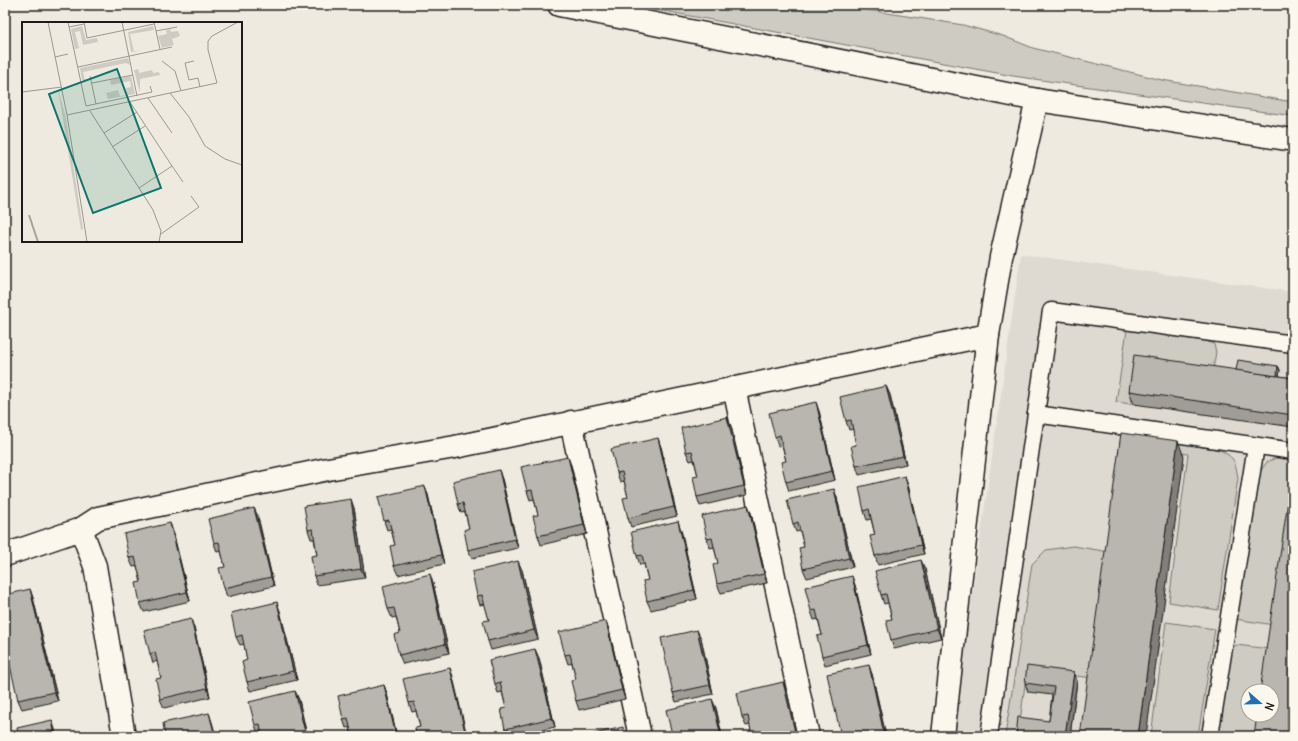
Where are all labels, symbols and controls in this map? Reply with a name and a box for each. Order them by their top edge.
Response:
inset map [22,22,242,242]
north arrow [1240,683,1280,723]
text: N [1262,700,1277,712]

